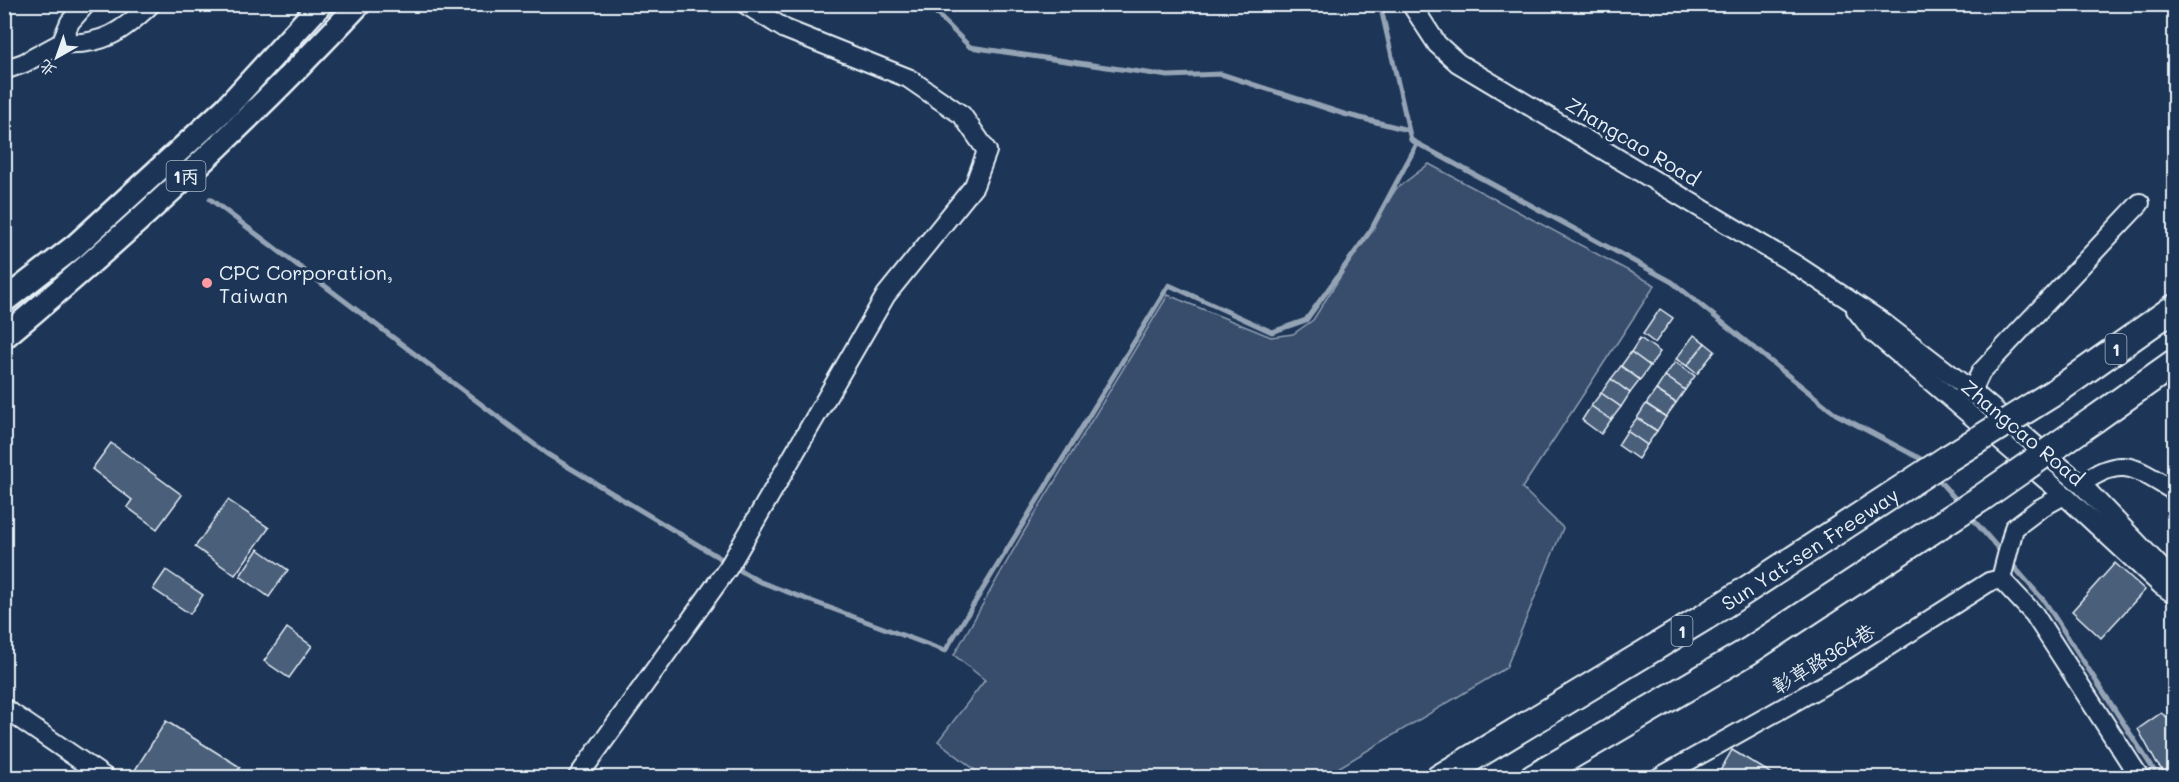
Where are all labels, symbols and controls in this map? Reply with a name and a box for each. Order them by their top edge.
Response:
north arrow [27,27,87,87]
text: 北 [34,56,60,82]
street label: Zhangcao Road [1561,91,1705,191]
road number: 1丙 [166,161,206,191]
place label: CPC Corporation, Taiwan [219,259,393,308]
marker: CPC Corporation, Taiwan [200,276,214,290]
road number: 1 [2106,334,2126,364]
street label: Zhangcao Road [1956,373,2090,491]
street label: Sun Yat-sen Freeway [1716,481,1903,616]
road number: 1 [1672,616,1692,646]
street label: 彰草路364巷 [1767,617,1880,699]

